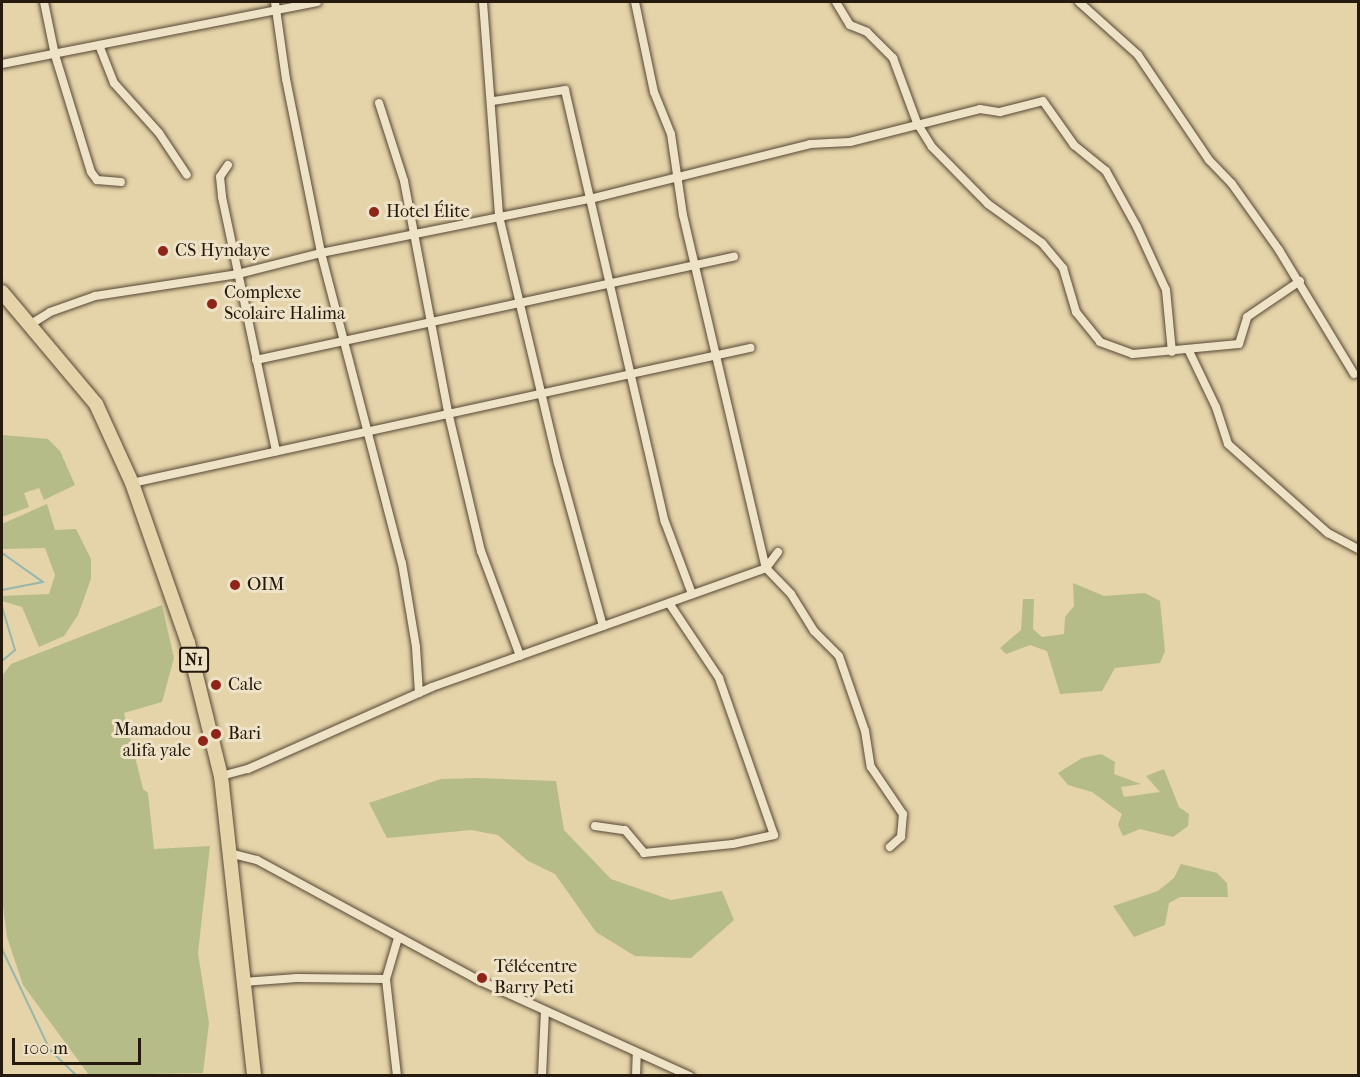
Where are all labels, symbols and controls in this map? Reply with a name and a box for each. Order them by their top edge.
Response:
place label: Hotel Élite [386,201,470,223]
marker: Hotel Élite [367,205,381,219]
place label: CS Hyndaye [175,240,270,262]
marker: CS Hyndaye [156,244,170,258]
place label: Complexe Scolaire Halima [224,283,345,326]
marker: Complexe Scolaire Halima [205,297,219,311]
place label: OIM [247,574,285,596]
marker: OIM [228,578,242,592]
road number: N1 [179,647,209,673]
place label: Cale [228,674,262,696]
marker: Cale [209,678,223,692]
place label: Mamadou alifa yale [114,720,191,762]
place label: Bari [228,723,261,745]
marker: Bari [209,727,223,741]
marker: Mamadou alifa yale [196,734,210,748]
place label: Télécentre Barry Peti [494,957,577,1000]
marker: Télécentre Barry Peti [475,971,489,985]
scale bar [15,1026,144,1064]
text: 100 m [23,1038,68,1059]

